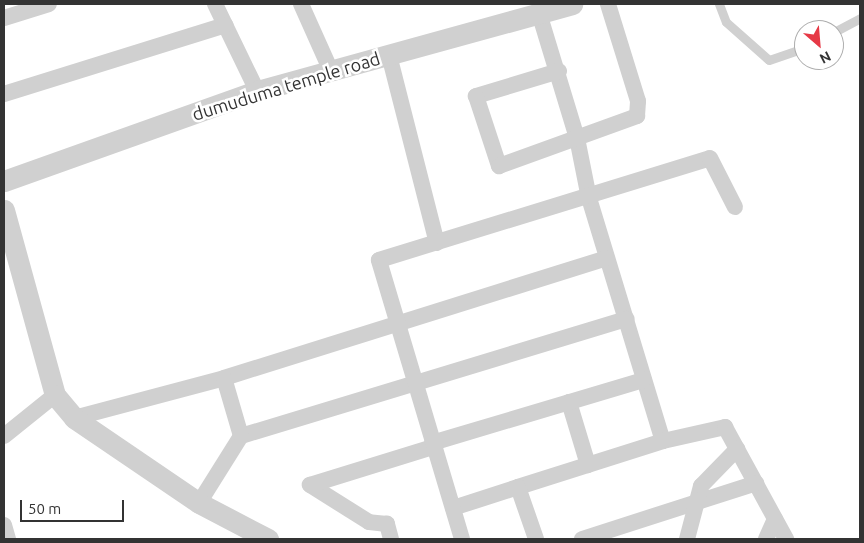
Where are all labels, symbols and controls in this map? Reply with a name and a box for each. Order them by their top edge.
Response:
north arrow [794,20,844,70]
street label: dumuduma temple road [189,47,383,125]
text: N [817,48,834,67]
scale bar [22,490,126,522]
text: 50 m [28,500,61,517]

